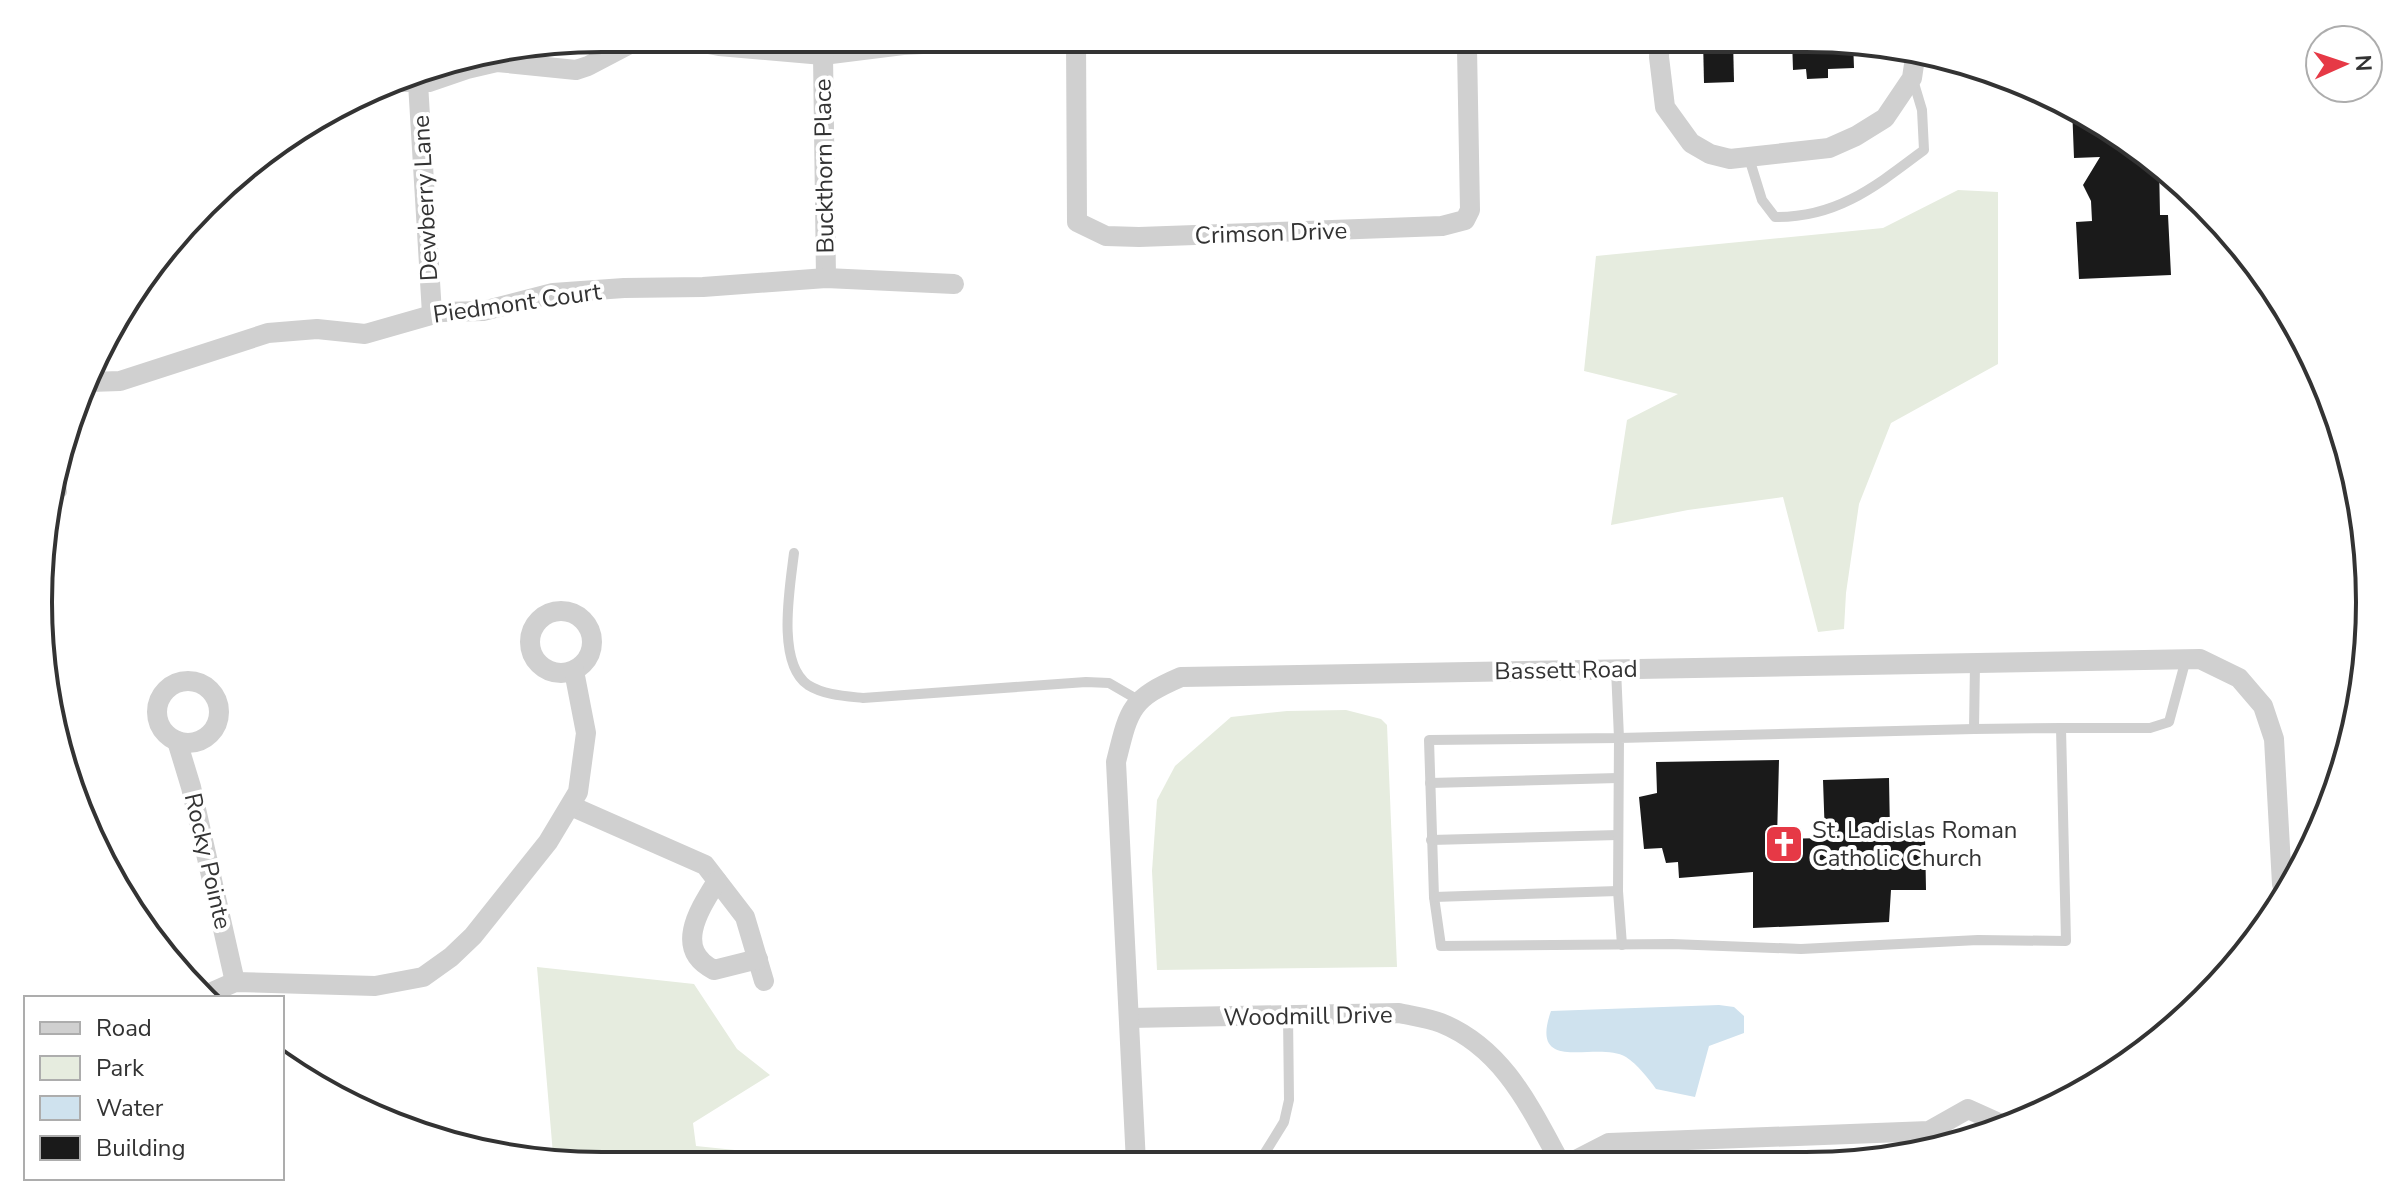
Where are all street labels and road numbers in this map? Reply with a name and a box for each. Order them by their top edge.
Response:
street label: Buckthorn Place [806,78,842,254]
street label: Dewberry Lane [405,114,445,282]
street label: Crimson Drive [1194,214,1348,252]
street label: Piedmont Court [431,275,604,331]
street label: Bassett Road [1494,653,1638,687]
street label: Rocky Pointe [177,790,239,932]
street label: Woodmill Drive [1223,999,1393,1033]

